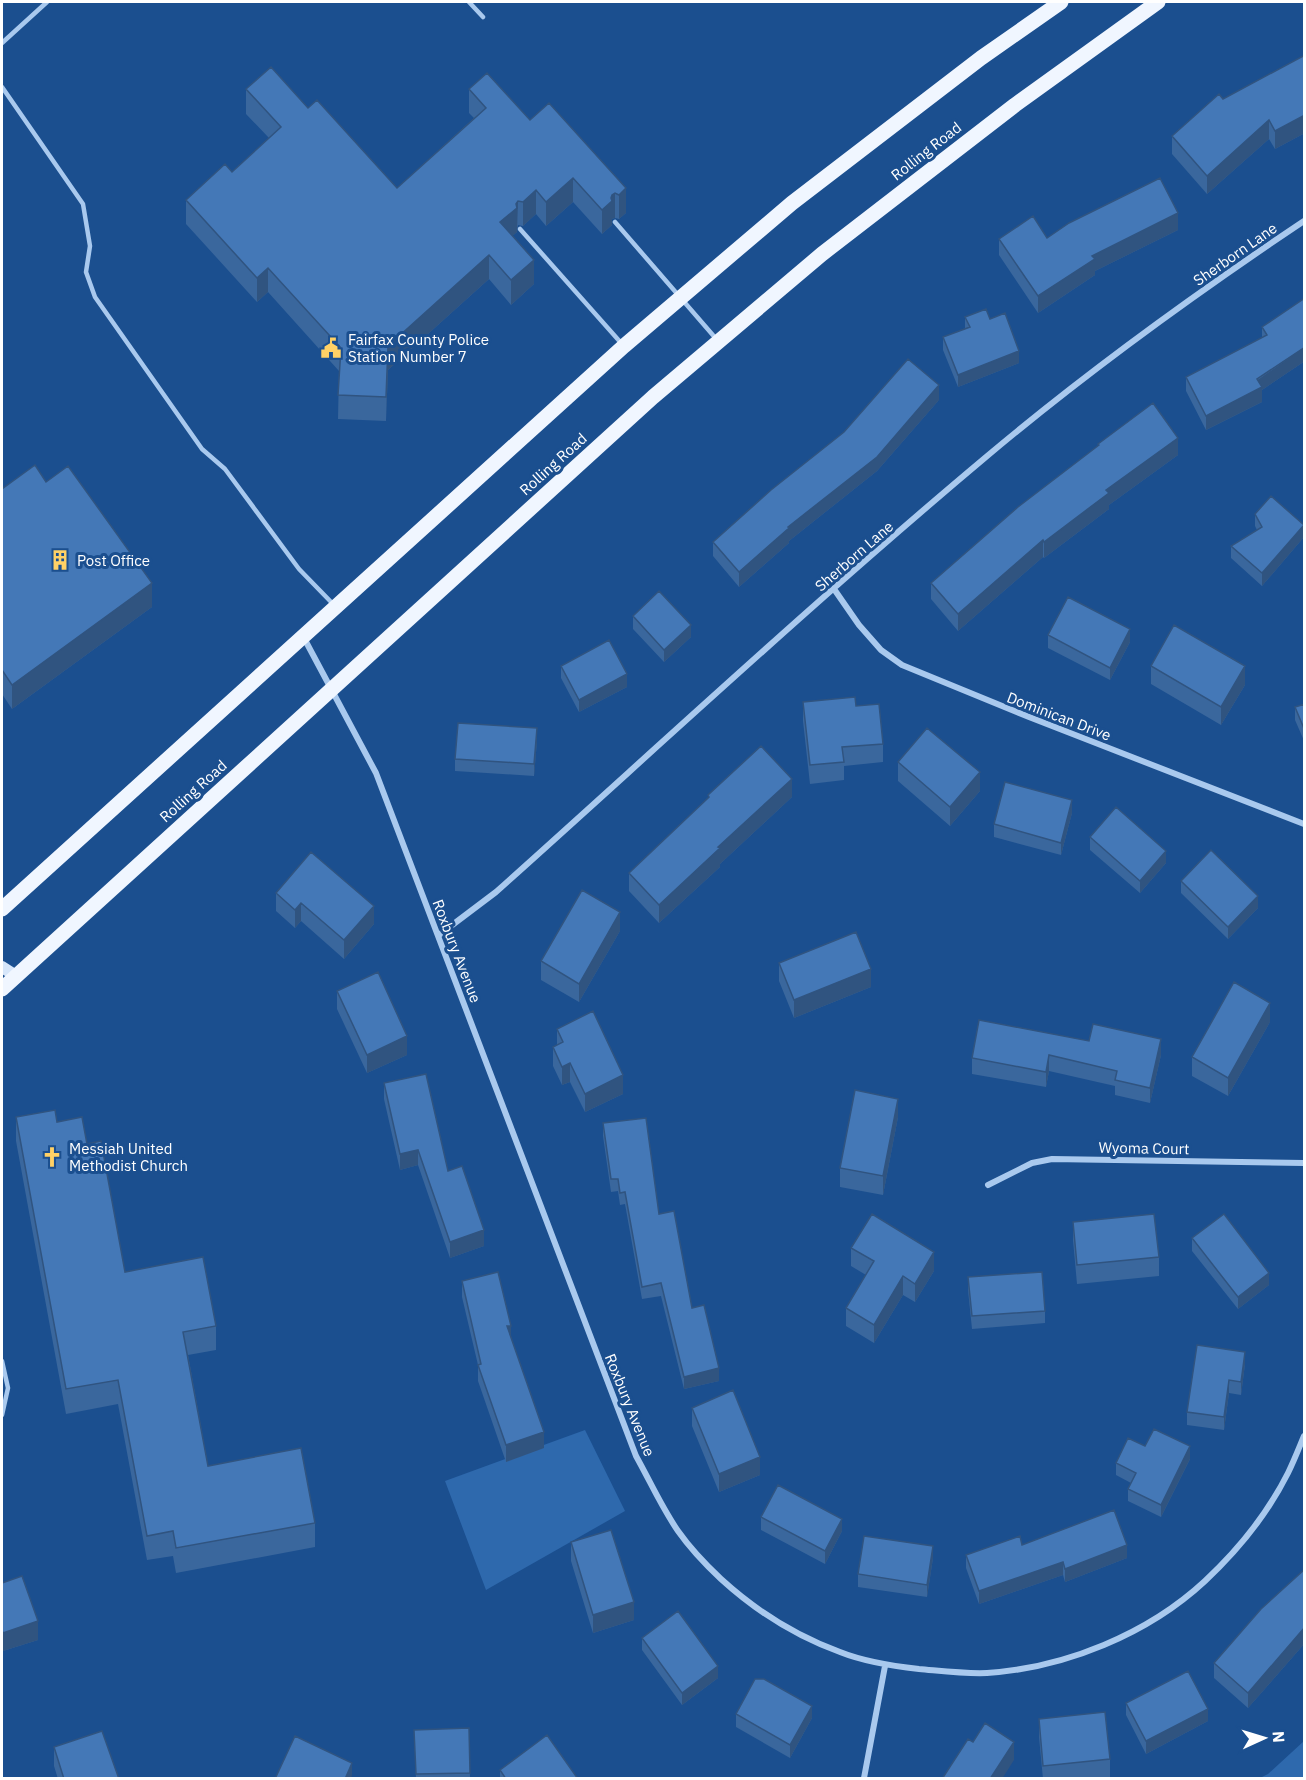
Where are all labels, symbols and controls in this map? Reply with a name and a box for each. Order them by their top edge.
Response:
street label: Rolling Road [887,118,965,184]
street label: Sherborn Lane [1189,218,1281,290]
place label: Fairfax County Police Station Number 7 [348,330,489,366]
public building icon: Fairfax County Police Station Number 7 [319,336,343,360]
street label: Rolling Road [515,429,591,499]
street label: Sherborn Lane [811,517,897,595]
building icon: Post Office [48,548,72,572]
place label: Post Office [77,551,150,570]
street label: Dominican Drive [1004,687,1114,745]
street label: Rolling Road [155,756,231,826]
street label: Roxbury Avenue [429,897,485,1005]
street label: Wyoma Court [1098,1138,1190,1158]
place label: Messiah United Methodist Church [69,1139,188,1175]
church icon: Messiah United Methodist Church [40,1145,64,1169]
street label: Roxbury Avenue [601,1351,659,1459]
north arrow [1234,1708,1294,1768]
text: N [1269,1730,1289,1743]

